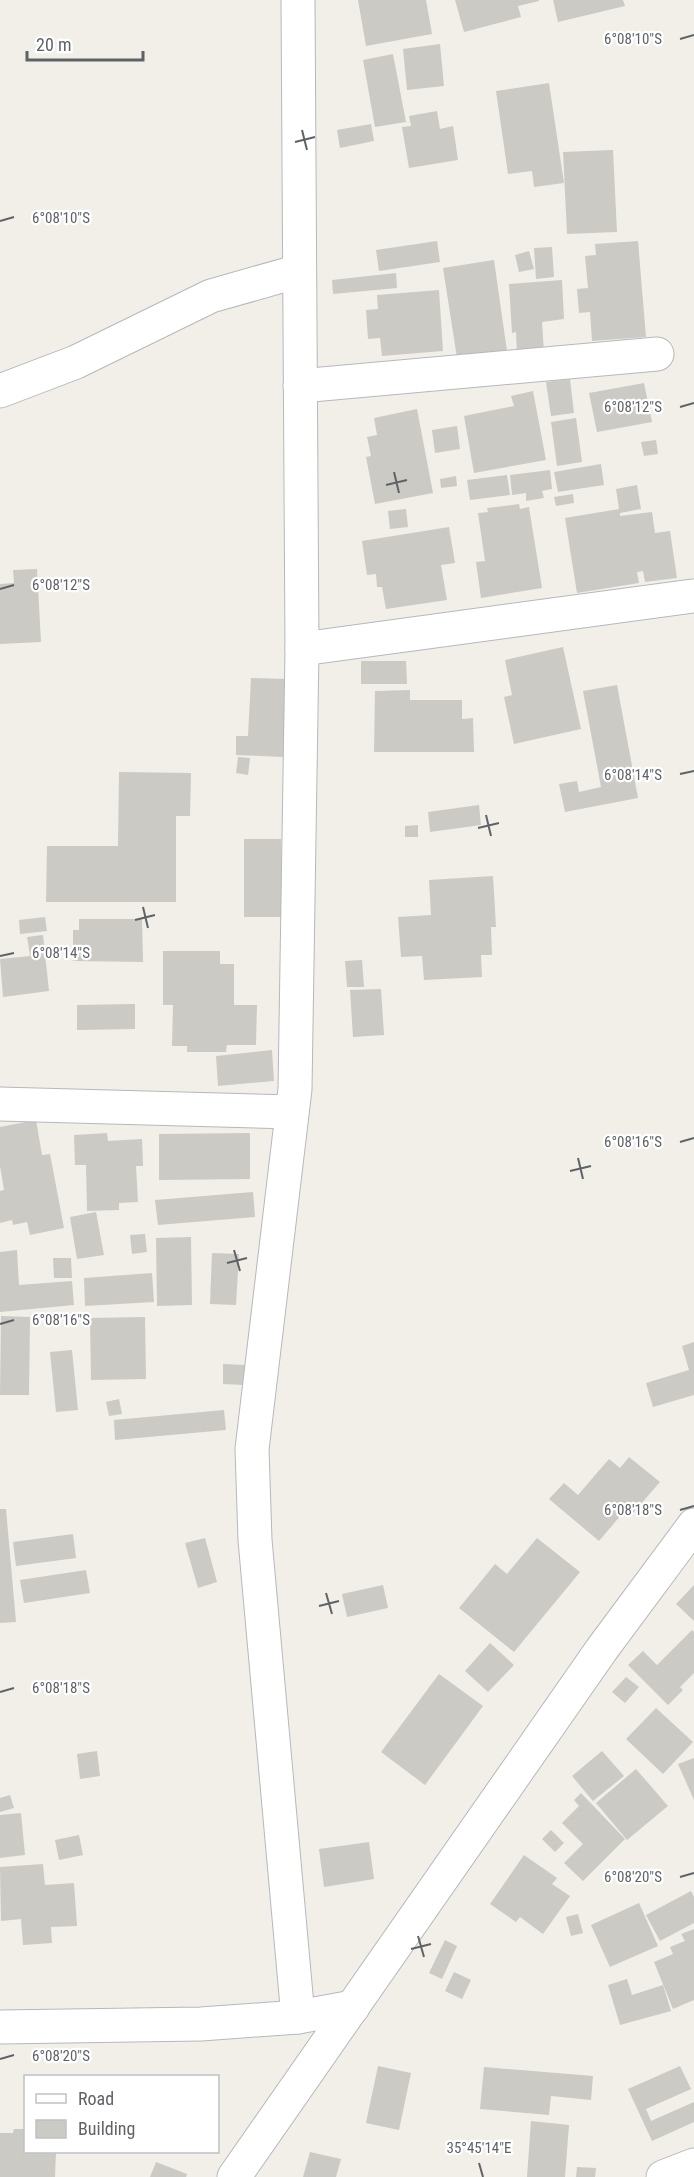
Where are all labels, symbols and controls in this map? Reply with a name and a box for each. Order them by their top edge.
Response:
scale bar [27,24,142,62]
text: 6°08'10"S [604,30,662,48]
text: 20 m [36,34,71,55]
text: 6°08'10"S [32,209,90,227]
text: 6°08'12"S [604,398,662,416]
text: 6°08'12"S [32,576,90,594]
text: 6°08'14"S [604,766,662,784]
text: 6°08'14"S [32,944,90,962]
text: 6°08'16"S [604,1133,662,1151]
text: 6°08'16"S [32,1311,90,1329]
text: 6°08'18"S [604,1501,662,1519]
text: 6°08'18"S [32,1679,90,1697]
text: 6°08'20"S [604,1868,662,1886]
text: 6°08'20"S [32,2047,90,2065]
legend [24,2075,219,2153]
text: Road [78,2088,114,2109]
text: Building [78,2118,135,2139]
text: 35°45'14"E [447,2139,511,2157]

